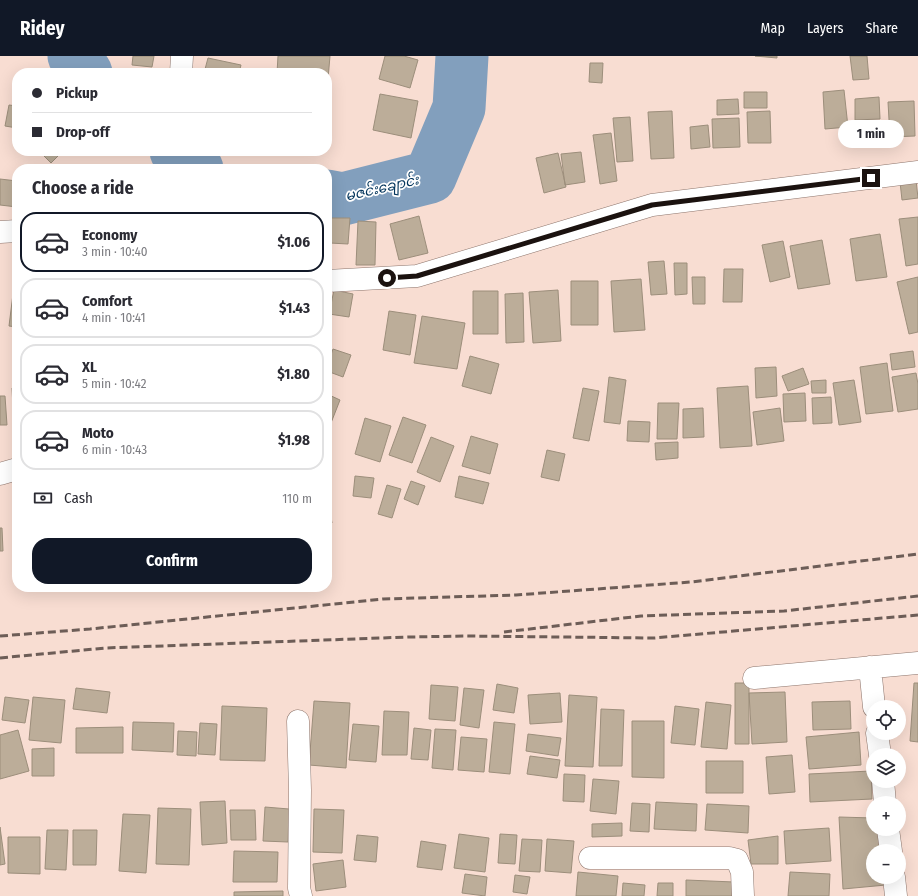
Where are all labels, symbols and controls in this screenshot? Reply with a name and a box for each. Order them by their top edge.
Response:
text: Ridey [20,17,64,40]
text: Map [761,20,785,37]
text: Layers [807,20,843,37]
text: Share [865,20,898,37]
text: Pickup [56,84,98,102]
callout: 1 min [838,120,904,148]
text: Drop-off [56,123,110,141]
text: 1 min [857,126,885,141]
water label: မဇင်းချောင်း [343,169,422,208]
route end [862,169,880,187]
text: Choose a ride [32,177,134,199]
icon: car [34,224,70,260]
text: Economy [82,226,137,244]
text: $1.06 [277,233,310,251]
text: 3 min · 10:40 [82,244,148,259]
route start [378,269,396,287]
icon: car [34,290,70,326]
text: Comfort [82,292,133,310]
text: $1.43 [279,299,310,317]
text: 4 min · 10:41 [82,310,146,325]
icon: car [34,356,70,392]
text: XL [82,358,97,376]
text: $1.80 [277,365,310,383]
text: 5 min · 10:42 [82,376,146,391]
icon: car [34,422,70,458]
text: Moto [82,424,114,442]
text: $1.98 [278,431,310,449]
text: 6 min · 10:43 [82,442,147,457]
icon: cash [32,487,54,509]
text: Cash [64,489,93,507]
text: 110 m [282,491,312,506]
button: Confirm [32,538,312,584]
map controls [866,700,906,884]
button: locate [866,700,906,740]
button: layers [866,748,906,788]
button: + [866,796,906,836]
button: − [866,844,906,884]

